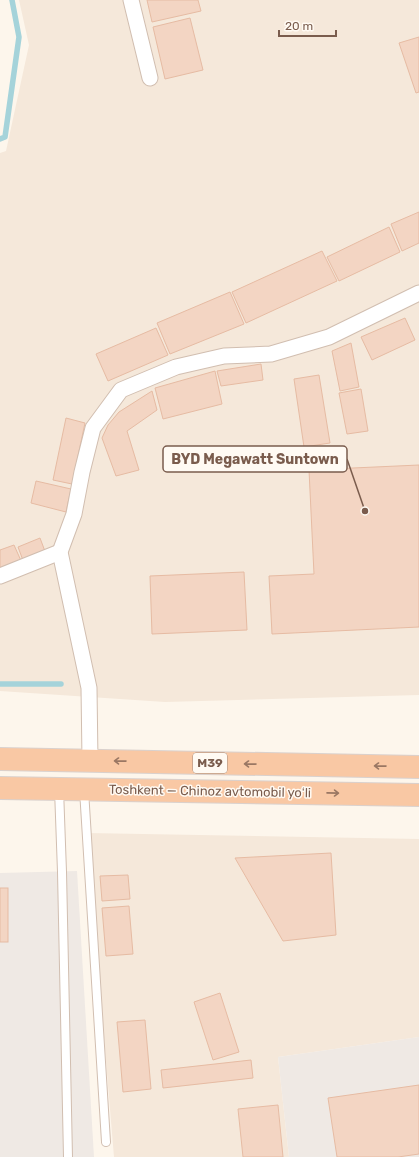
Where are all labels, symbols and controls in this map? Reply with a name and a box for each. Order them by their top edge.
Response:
scale bar [279,12,336,38]
text: 20 m [285,19,313,33]
callout: BYD Megawatt Suntown [163,446,347,472]
text: BYD Megawatt Suntown [171,451,339,468]
road number: M39 [193,753,227,773]
one-way arrow [114,757,127,765]
one-way arrow [244,760,257,768]
one-way arrow [374,763,387,770]
street label: Toshkent — Chinoz avtomobil yoʻli [109,782,311,800]
one-way arrow [326,789,339,797]

